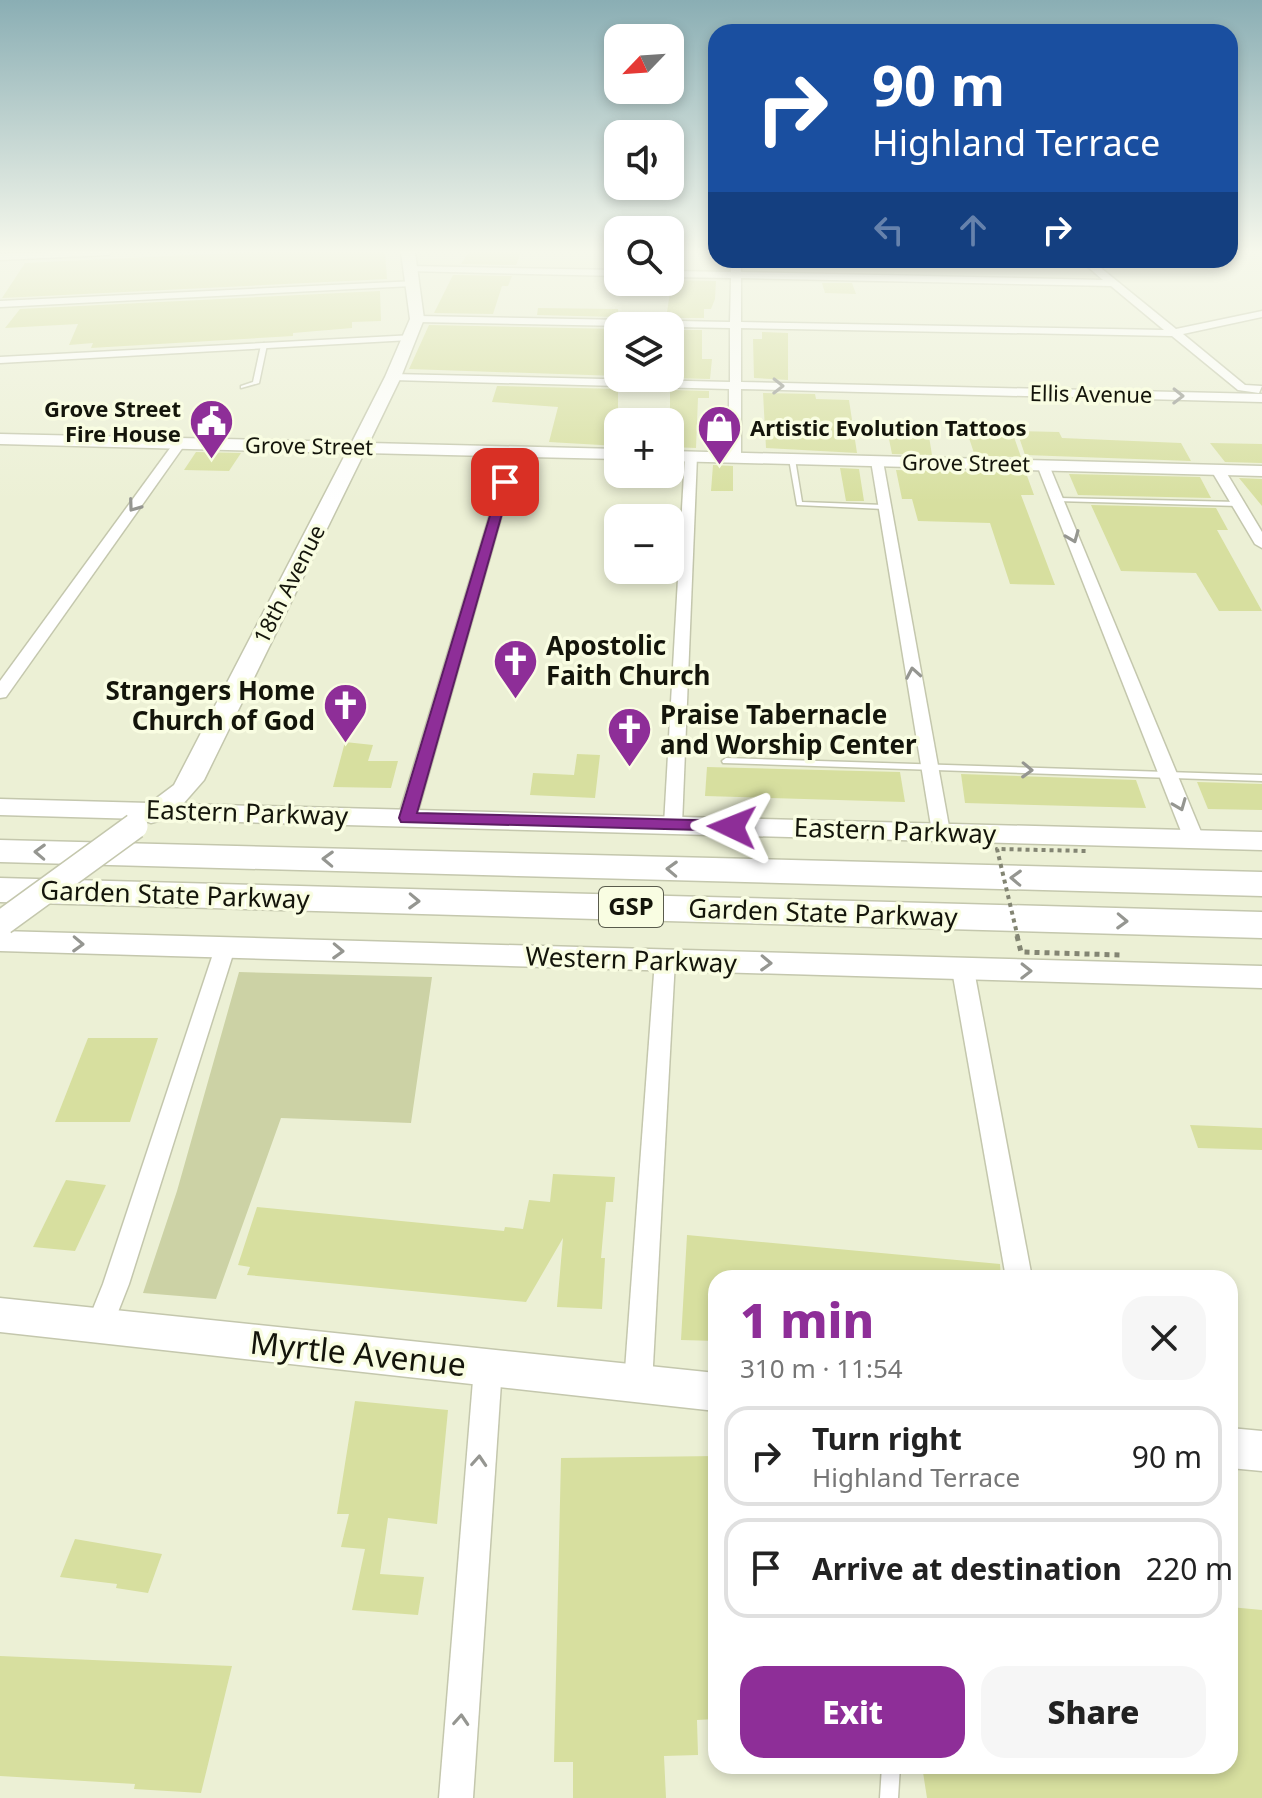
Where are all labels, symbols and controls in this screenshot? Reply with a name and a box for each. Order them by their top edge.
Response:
north arrow [604,24,684,104]
map controls [604,24,684,584]
text: 90 m [872,46,1005,122]
icon: right [740,56,844,160]
text: Highland Terrace [872,118,1160,167]
button: sound [604,120,684,200]
icon: left [867,208,911,252]
icon: ahead [951,208,995,252]
icon: right [1035,208,1079,252]
button: search [604,216,684,296]
button: layers [604,312,684,392]
one-way arrow [772,377,785,395]
street label: Ellis Avenue [1029,377,1153,409]
one-way arrow [1172,387,1185,404]
place label: Grove Street Fire House [44,393,181,448]
public building icon: Grove Street Fire House [188,398,236,461]
shop icon: Artistic Evolution Tattoos [695,404,743,467]
button: + [604,408,684,488]
place label: Artistic Evolution Tattoos [750,412,1027,442]
street label: Grove Street [245,429,373,461]
street label: Grove Street [902,446,1030,478]
pin [471,448,539,516]
icon: arrive [483,460,527,504]
one-way arrow [129,498,144,512]
button: − [604,504,684,584]
street label: 18th Avenue [245,519,331,648]
one-way arrow [1063,529,1079,543]
place label: Apostolic Faith Church [546,627,710,693]
church icon: Apostolic Faith Church [491,637,539,700]
one-way arrow [906,666,923,680]
place label: Strangers Home Church of God [105,672,315,738]
church icon: Strangers Home Church of God [322,682,370,745]
place label: Praise Tabernacle and Worship Center [660,696,917,762]
church icon: Praise Tabernacle and Worship Center [605,706,653,769]
one-way arrow [1021,762,1034,779]
position arrow [690,785,774,869]
street label: Eastern Parkway [145,790,350,834]
one-way arrow [1170,797,1187,811]
street label: Eastern Parkway [793,808,998,852]
one-way arrow [33,843,46,860]
one-way arrow [321,851,334,868]
one-way arrow [665,860,678,877]
one-way arrow [1009,869,1022,886]
street label: Garden State Parkway [40,871,311,917]
road number: GSP [599,887,663,927]
street label: Garden State Parkway [688,889,959,935]
one-way arrow [408,893,421,910]
one-way arrow [1116,913,1129,930]
one-way arrow [72,935,85,952]
street label: Western Parkway [525,937,738,981]
one-way arrow [332,943,345,960]
one-way arrow [760,955,773,972]
one-way arrow [1020,962,1033,980]
text: 1 min [740,1287,874,1352]
button: close [1122,1296,1206,1380]
street label: Myrtle Avenue [248,1320,468,1385]
text: 310 m · 11:54 [740,1350,903,1386]
text: Turn right [812,1418,962,1459]
icon: right [744,1434,788,1478]
text: 90 m [1132,1436,1202,1477]
one-way arrow [471,1454,488,1467]
text: Highland Terrace [812,1459,1020,1495]
icon: arrive [744,1546,788,1590]
text: Arrive at destination [812,1548,1122,1589]
text: 220 m [1146,1548,1233,1589]
button: Exit [740,1666,965,1758]
button: Share [981,1666,1206,1758]
one-way arrow [452,1713,469,1726]

